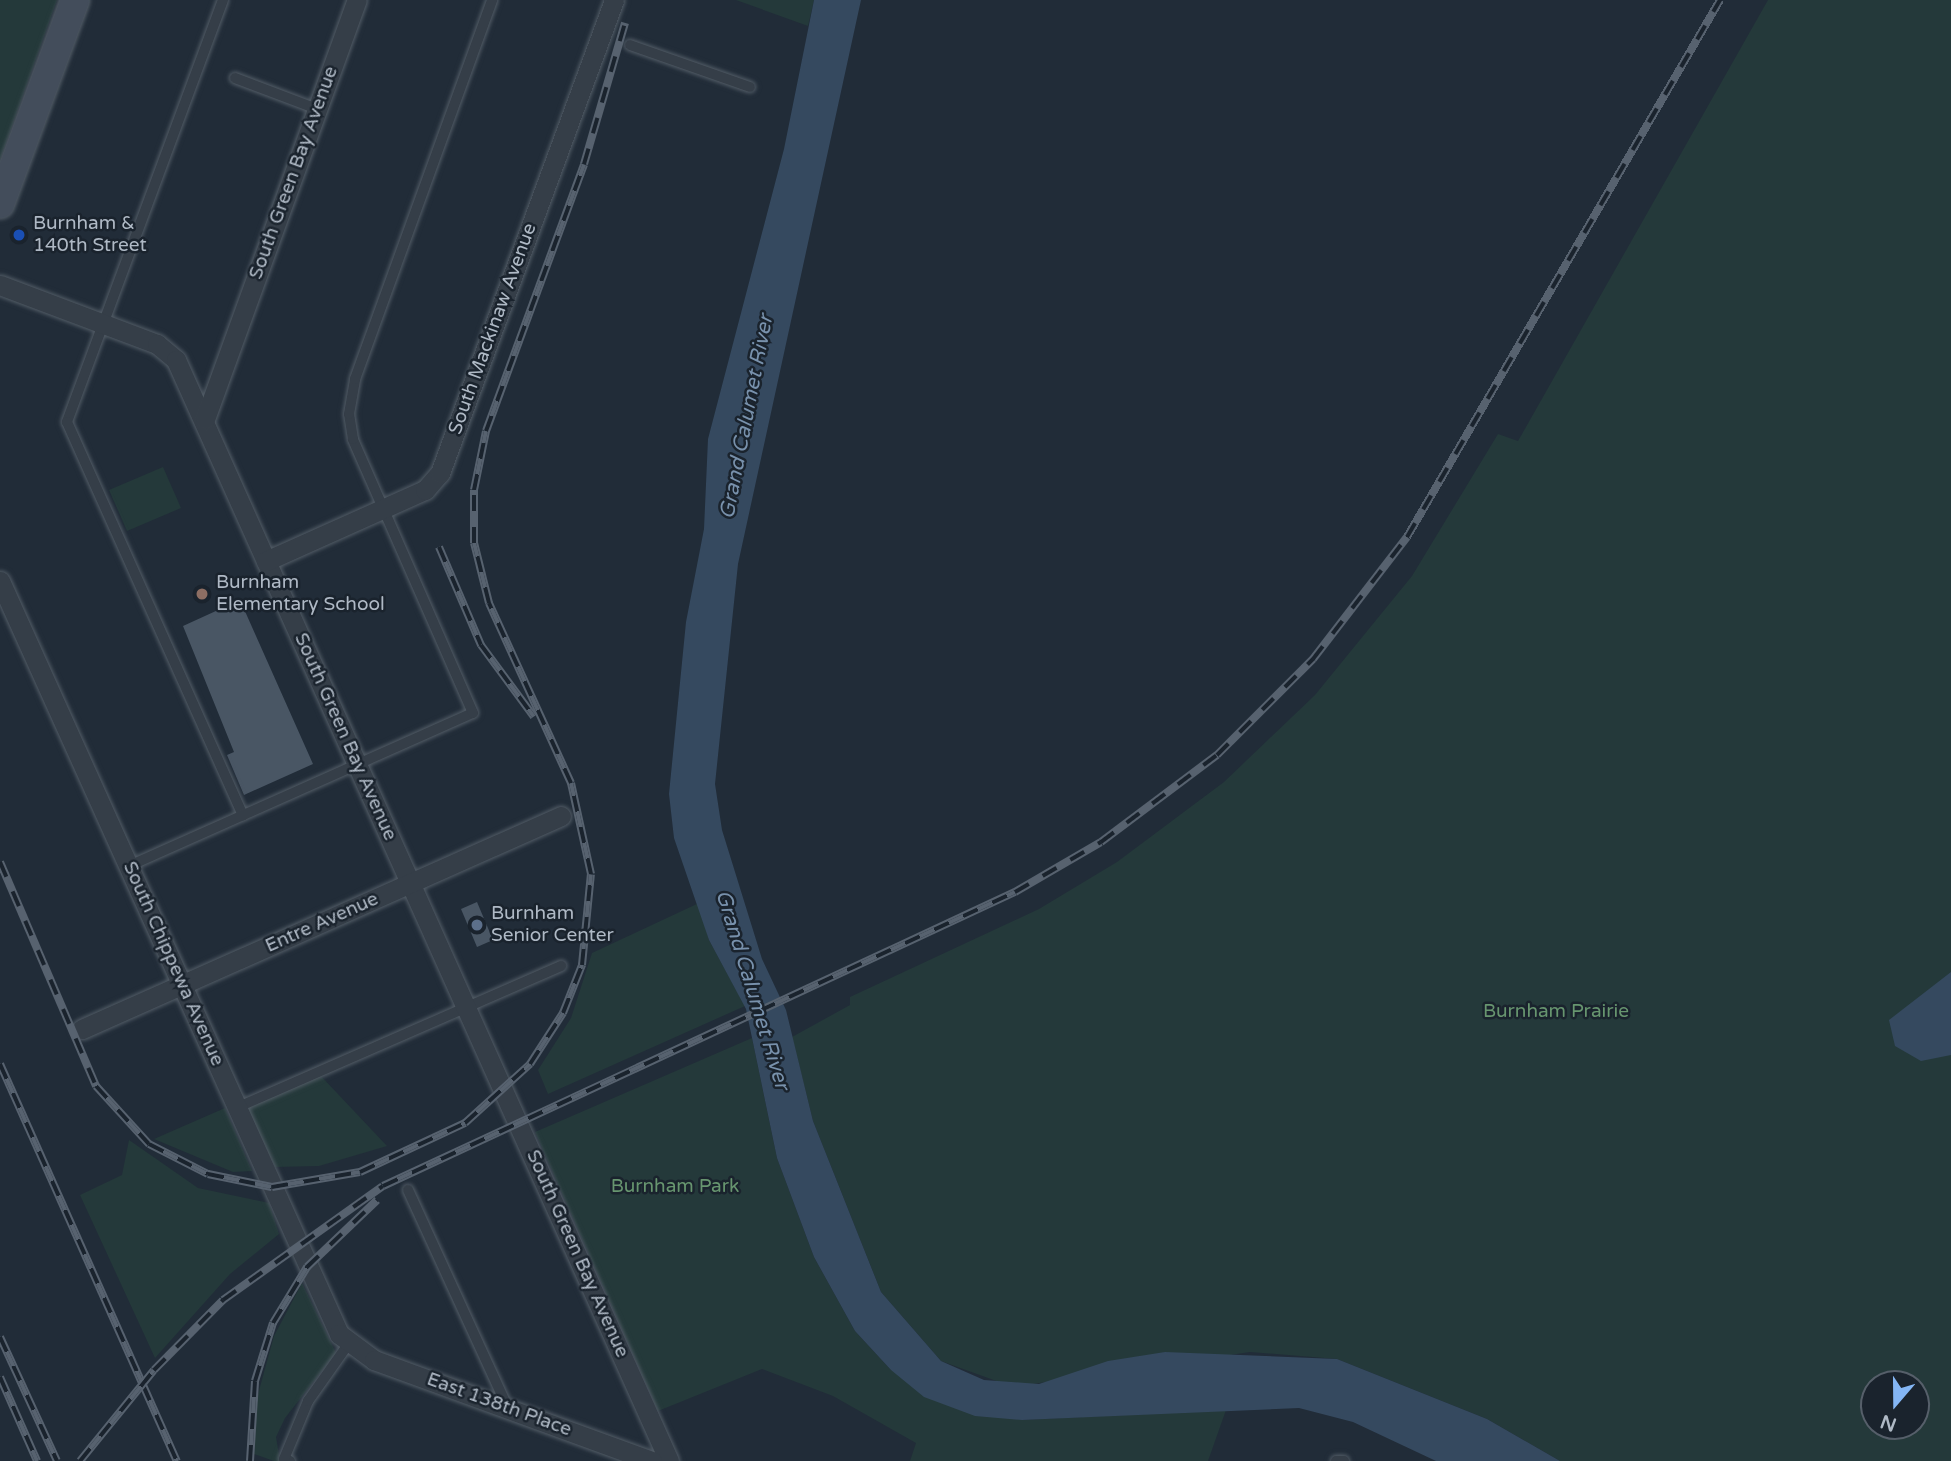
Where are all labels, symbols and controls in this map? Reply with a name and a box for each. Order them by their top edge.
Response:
street label: South Green Bay Avenue [245,63,343,283]
place label: Burnham & 140th Street [33,213,147,257]
street label: South Mackinaw Avenue [444,220,542,438]
marker: Burnham & 140th Street [11,227,27,243]
water label: Grand Calumet River [715,313,779,521]
place label: Burnham Elementary School [216,572,385,616]
marker: Burnham Elementary School [194,586,210,602]
street label: South Green Bay Avenue [289,630,401,844]
street label: South Chippewa Avenue [118,858,228,1070]
water label: Grand Calumet River [710,887,794,1093]
street label: Entre Avenue [262,888,382,958]
place label: Burnham Senior Center [491,903,614,947]
marker: Burnham Senior Center [469,917,485,933]
park label: Burnham Prairie [1483,1001,1629,1023]
street label: South Green Bay Avenue [521,1147,633,1361]
park label: Burnham Park [611,1176,739,1198]
street label: East 138th Place [424,1368,574,1442]
north arrow [1860,1370,1930,1440]
text: N [1878,1410,1899,1436]

